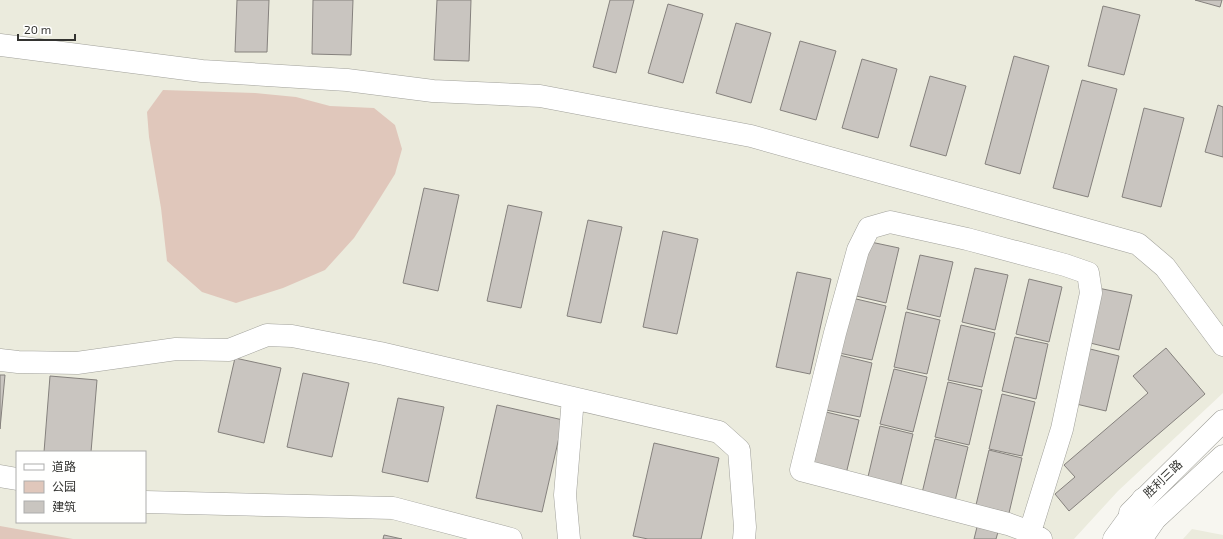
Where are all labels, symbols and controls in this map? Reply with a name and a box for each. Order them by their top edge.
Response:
scale bar [18,16,75,42]
text: 20 m [24,22,51,36]
legend [16,451,146,523]
street label: 胜利三路 [1140,457,1184,500]
text: 道路 [52,459,76,473]
text: 公园 [52,479,76,493]
text: 建筑 [52,499,76,513]

